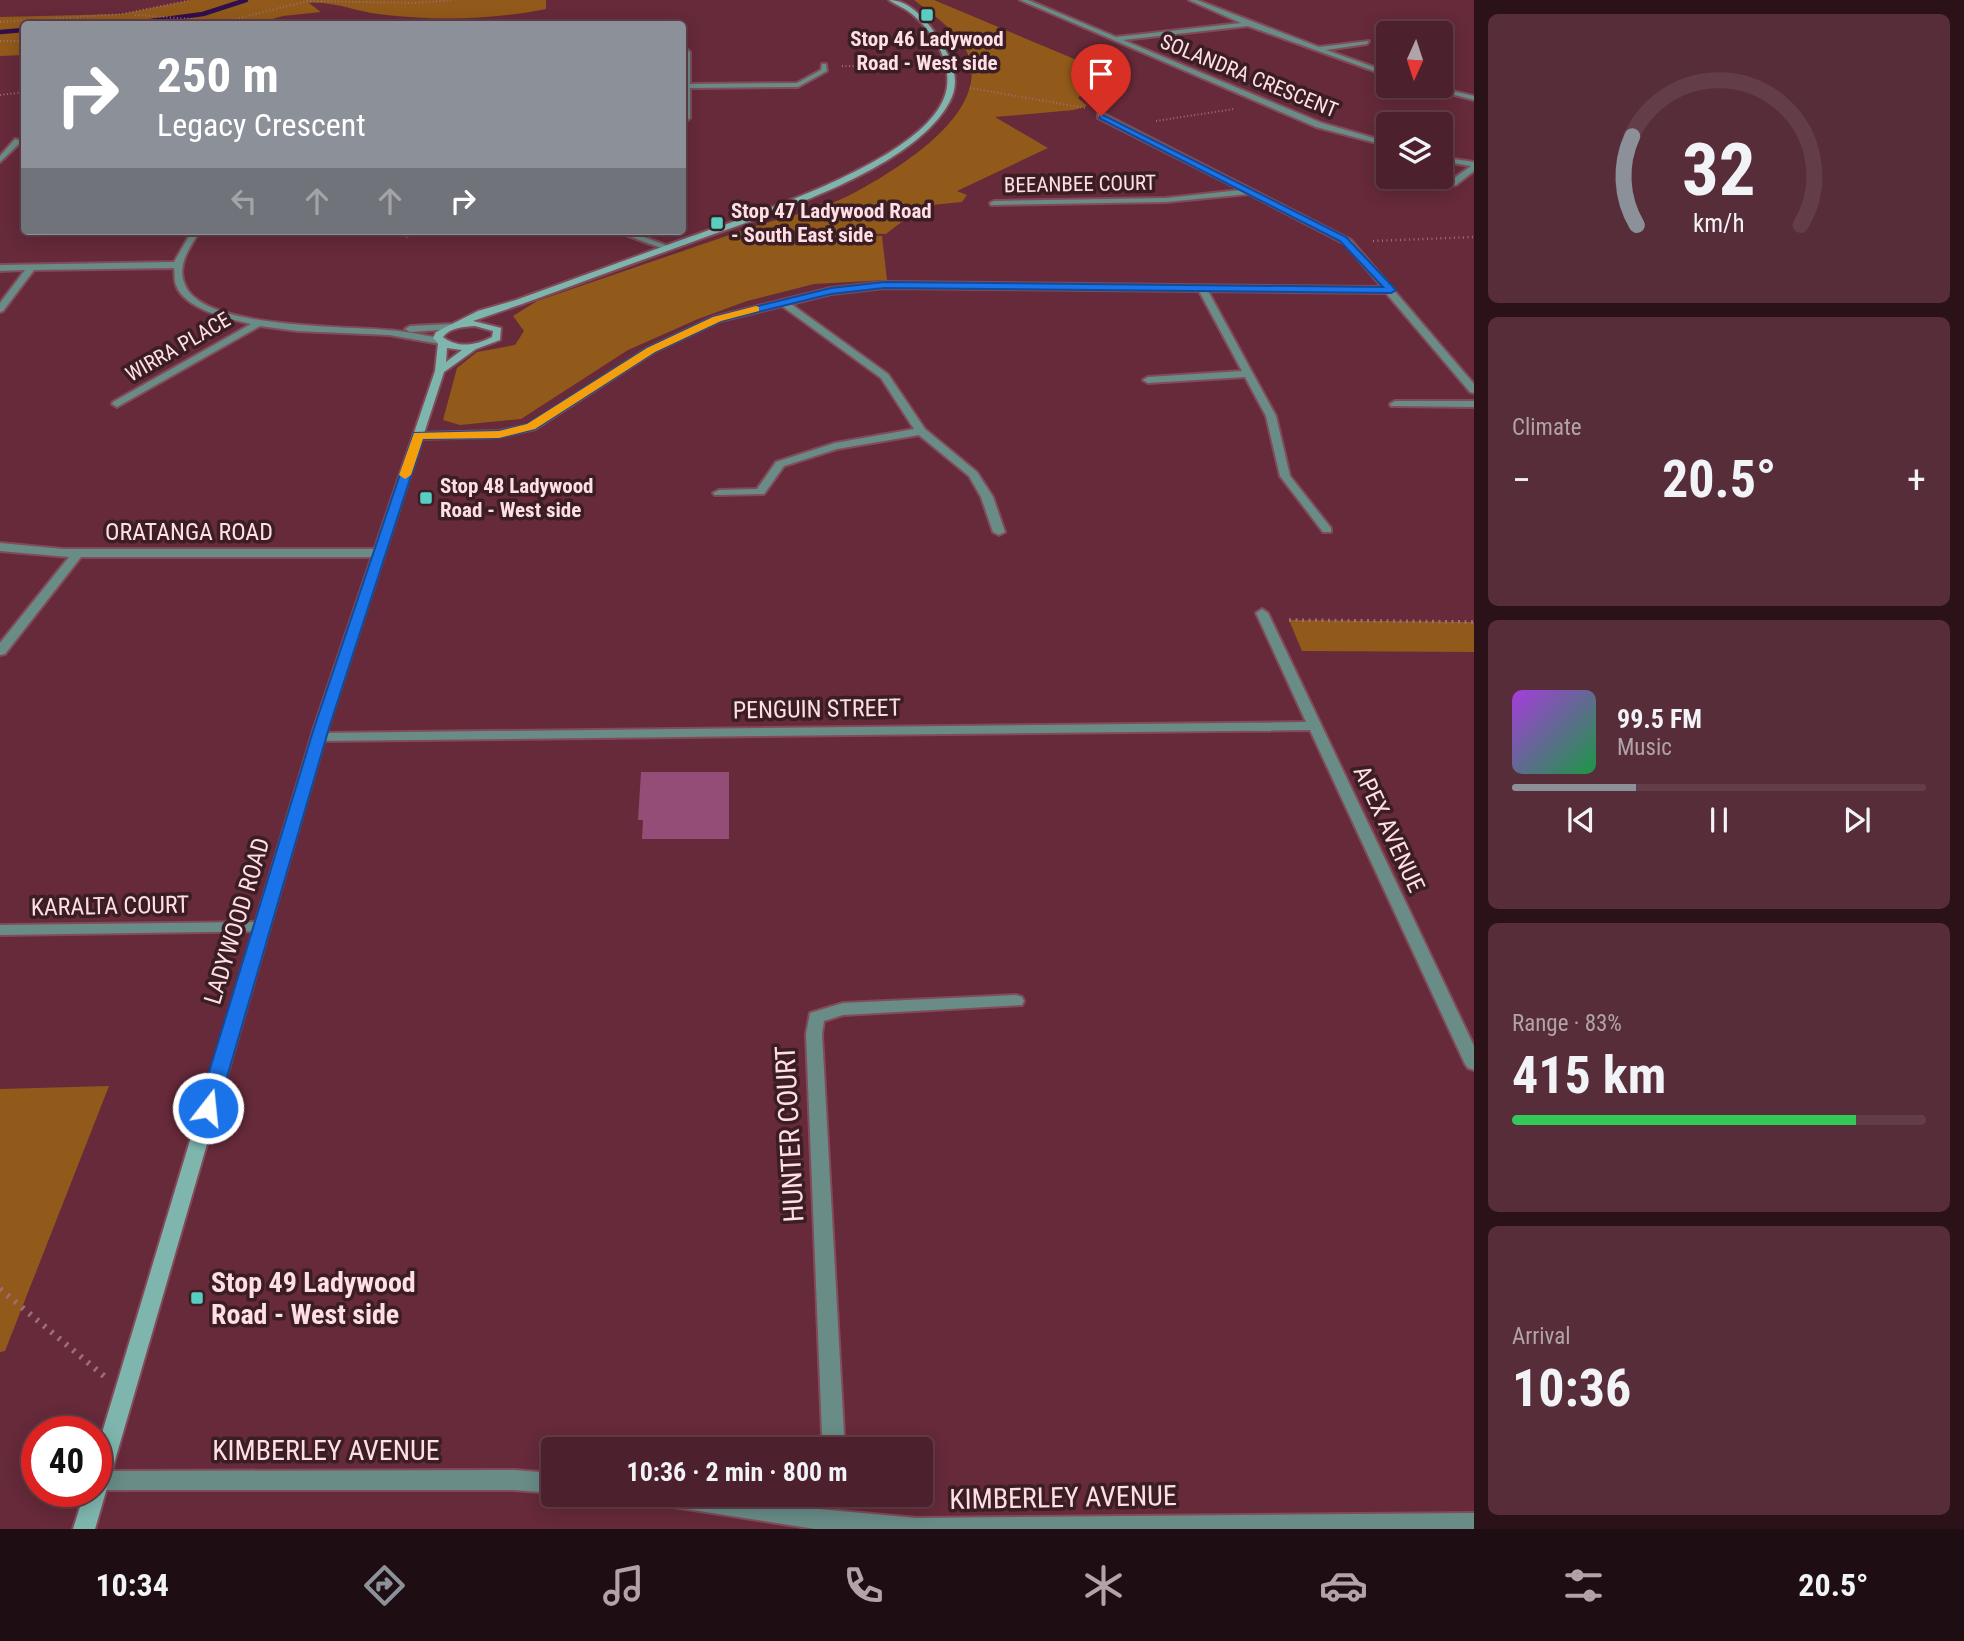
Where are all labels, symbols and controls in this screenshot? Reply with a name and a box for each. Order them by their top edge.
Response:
marker: Stop 46 Ladywood Road - West side [919,7,935,23]
north arrow [1376,21,1452,98]
map controls [1376,21,1453,189]
place label: Stop 46 Ladywood Road - West side [850,27,1004,75]
street label: SOLANDRA CRESCENT [1157,29,1341,123]
pin [1071,44,1131,116]
text: 250 m [157,47,279,104]
icon: right [42,49,133,140]
icon: arrive [1082,55,1120,93]
text: Legacy Crescent [157,106,366,144]
button: layers [1376,112,1453,189]
text: 32 [1682,127,1756,213]
street label: BEEANBEE COURT [1004,171,1156,197]
icon: left [225,182,263,220]
icon: ahead [298,182,336,220]
icon: ahead [371,182,409,220]
icon: right [444,182,482,220]
place label: Stop 47 Ladywood Road - South East side [731,199,932,247]
text: km/h [1693,208,1745,237]
marker: Stop 47 Ladywood Road - South East side [709,215,725,231]
street label: WIRRA PLACE [121,307,235,387]
text: Climate [1512,414,1582,441]
text: 20.5° [1662,449,1776,510]
text: − [1512,458,1531,502]
text: + [1907,458,1926,502]
place label: Stop 48 Ladywood Road - West side [440,474,594,522]
marker: Stop 48 Ladywood Road - West side [418,490,434,506]
street label: ORATANGA ROAD [105,518,273,546]
street label: PENGUIN STREET [733,694,901,724]
text: 99.5 FM [1617,704,1702,734]
text: Music [1617,734,1672,761]
street label: APEX AVENUE [1348,761,1431,897]
icon: previous [1562,801,1600,839]
icon: pause [1700,801,1738,839]
icon: next [1838,801,1876,839]
street label: LADYWOOD ROAD [198,835,276,1007]
street label: KARALTA COURT [31,891,189,921]
text: Range · 83% [1512,1010,1622,1037]
street label: HUNTER COURT [768,1045,811,1223]
text: 415 km [1512,1045,1666,1106]
position arrow [171,1071,245,1145]
place label: Stop 49 Ladywood Road - West side [211,1266,416,1331]
marker: Stop 49 Ladywood Road - West side [189,1290,205,1306]
text: Arrival [1512,1323,1571,1350]
text: 10:36 [1512,1358,1631,1419]
speed limit sign: 40 [21,1416,112,1507]
street label: KIMBERLEY AVENUE [212,1434,440,1467]
text: 10:36 · 2 min · 800 m [627,1457,847,1487]
street label: KIMBERLEY AVENUE [949,1479,1177,1516]
icon: directions [360,1561,409,1610]
icon: music [599,1561,648,1610]
icon: phone [839,1561,888,1610]
icon: climate [1079,1561,1128,1610]
icon: car [1319,1561,1368,1610]
icon: filters [1559,1561,1608,1610]
text: 10:34 [95,1566,169,1604]
text: 20.5° [1798,1566,1869,1604]

